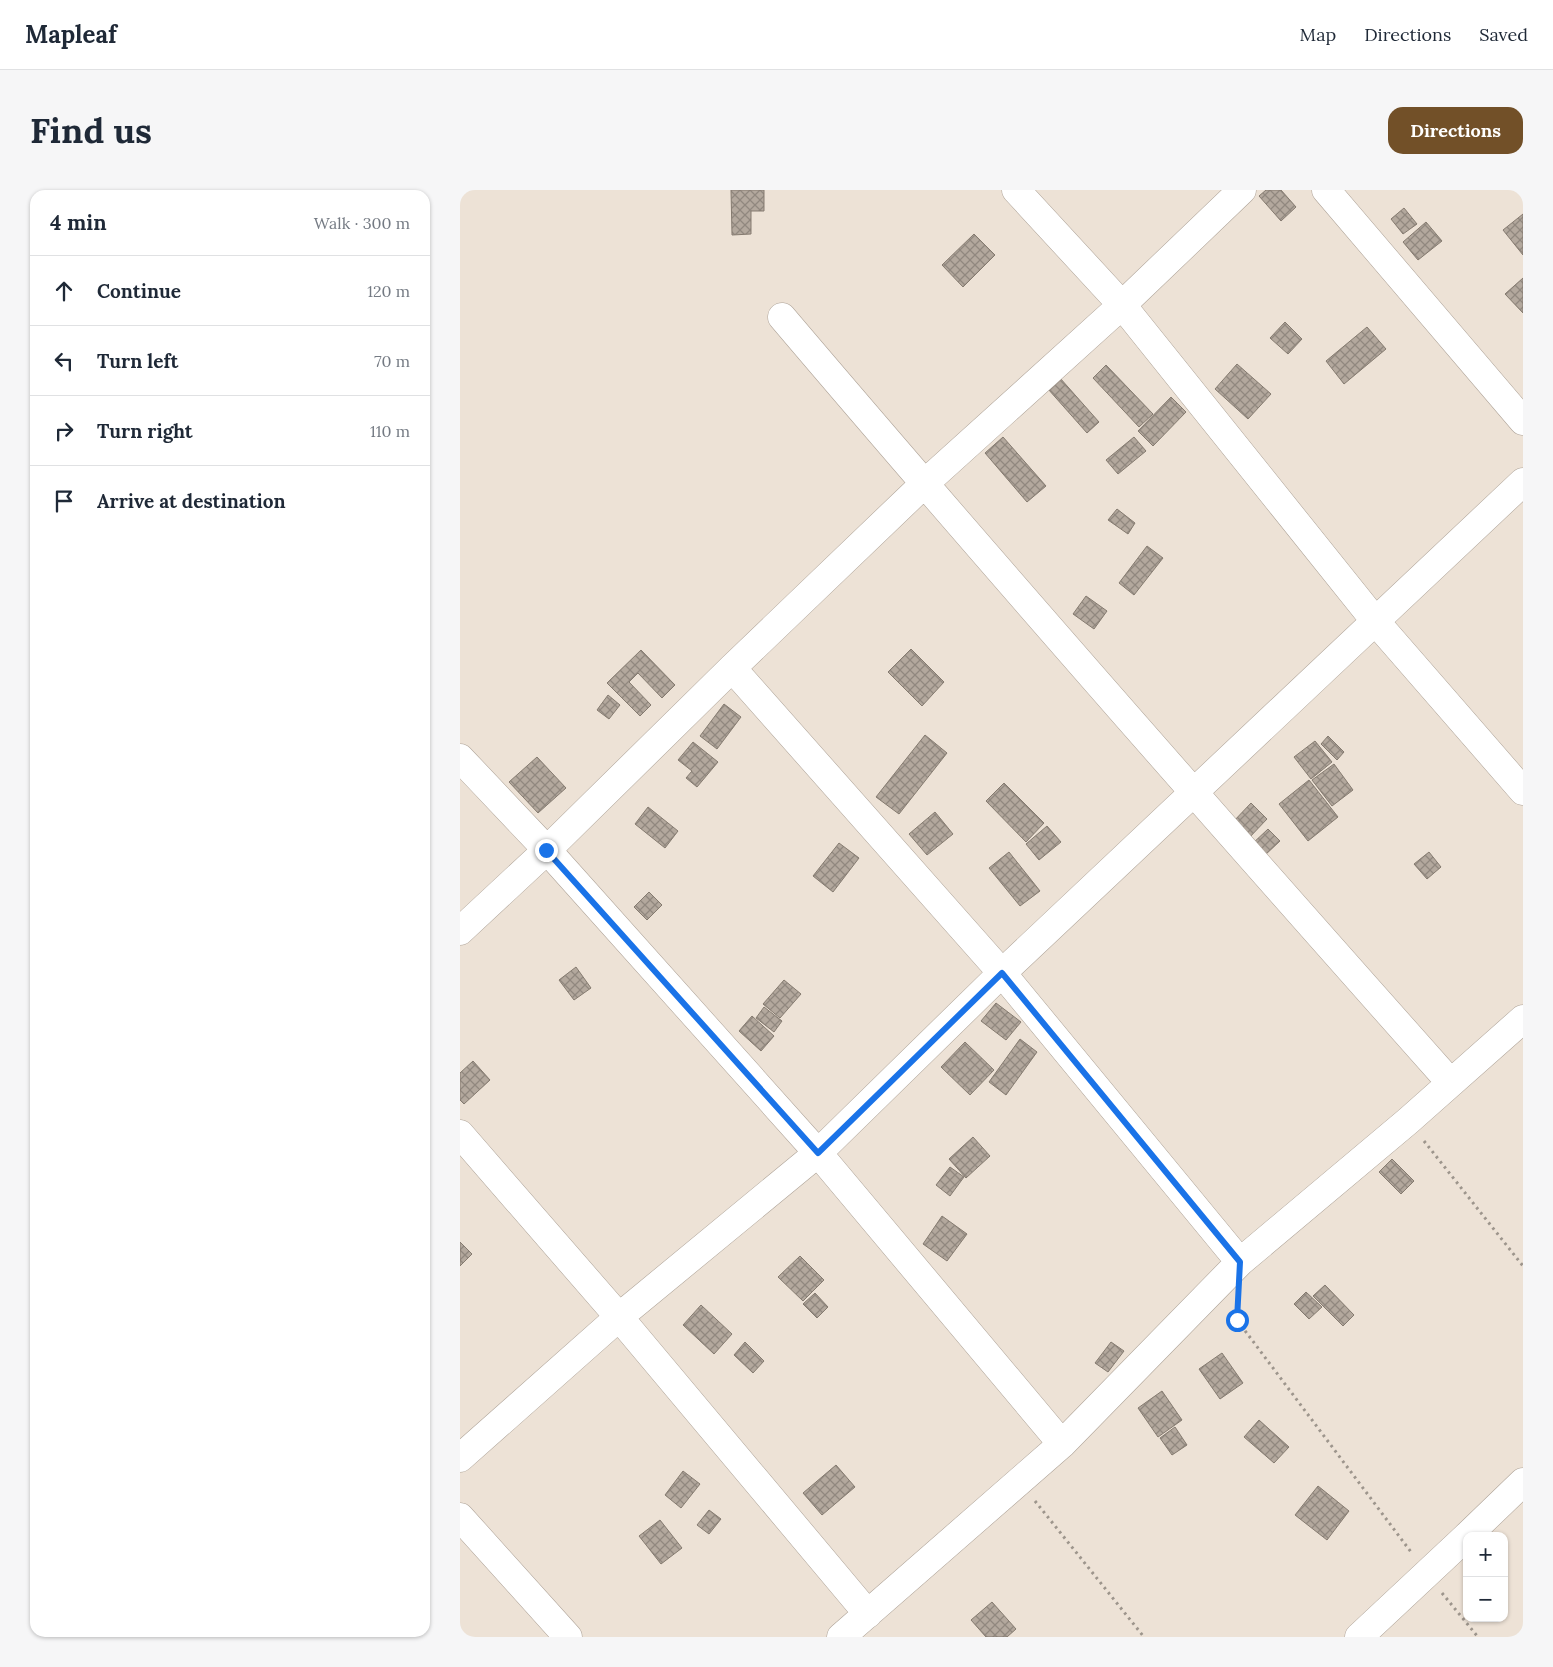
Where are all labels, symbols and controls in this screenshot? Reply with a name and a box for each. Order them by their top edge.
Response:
text: Mapleaf [25,19,117,50]
text: Map [1300,23,1336,46]
text: Directions [1364,23,1451,46]
text: Saved [1479,23,1528,46]
button: Directions [1388,107,1523,154]
text: Find us [30,108,152,153]
text: 4 min [50,209,107,236]
text: Walk · 300 m [314,213,410,233]
icon: ahead [50,277,78,305]
text: Continue [97,279,181,303]
text: 120 m [367,281,410,301]
icon: left [50,347,78,375]
text: Turn left [97,349,178,373]
text: 70 m [374,351,410,371]
icon: right [50,417,78,445]
text: Turn right [97,419,193,443]
text: 110 m [370,421,410,441]
icon: arrive [50,487,78,515]
text: Arrive at destination [97,489,286,513]
route end [535,839,558,862]
route start [1226,1309,1249,1332]
map controls [1463,1532,1508,1622]
button: + [1463,1532,1508,1577]
button: − [1463,1577,1508,1622]

